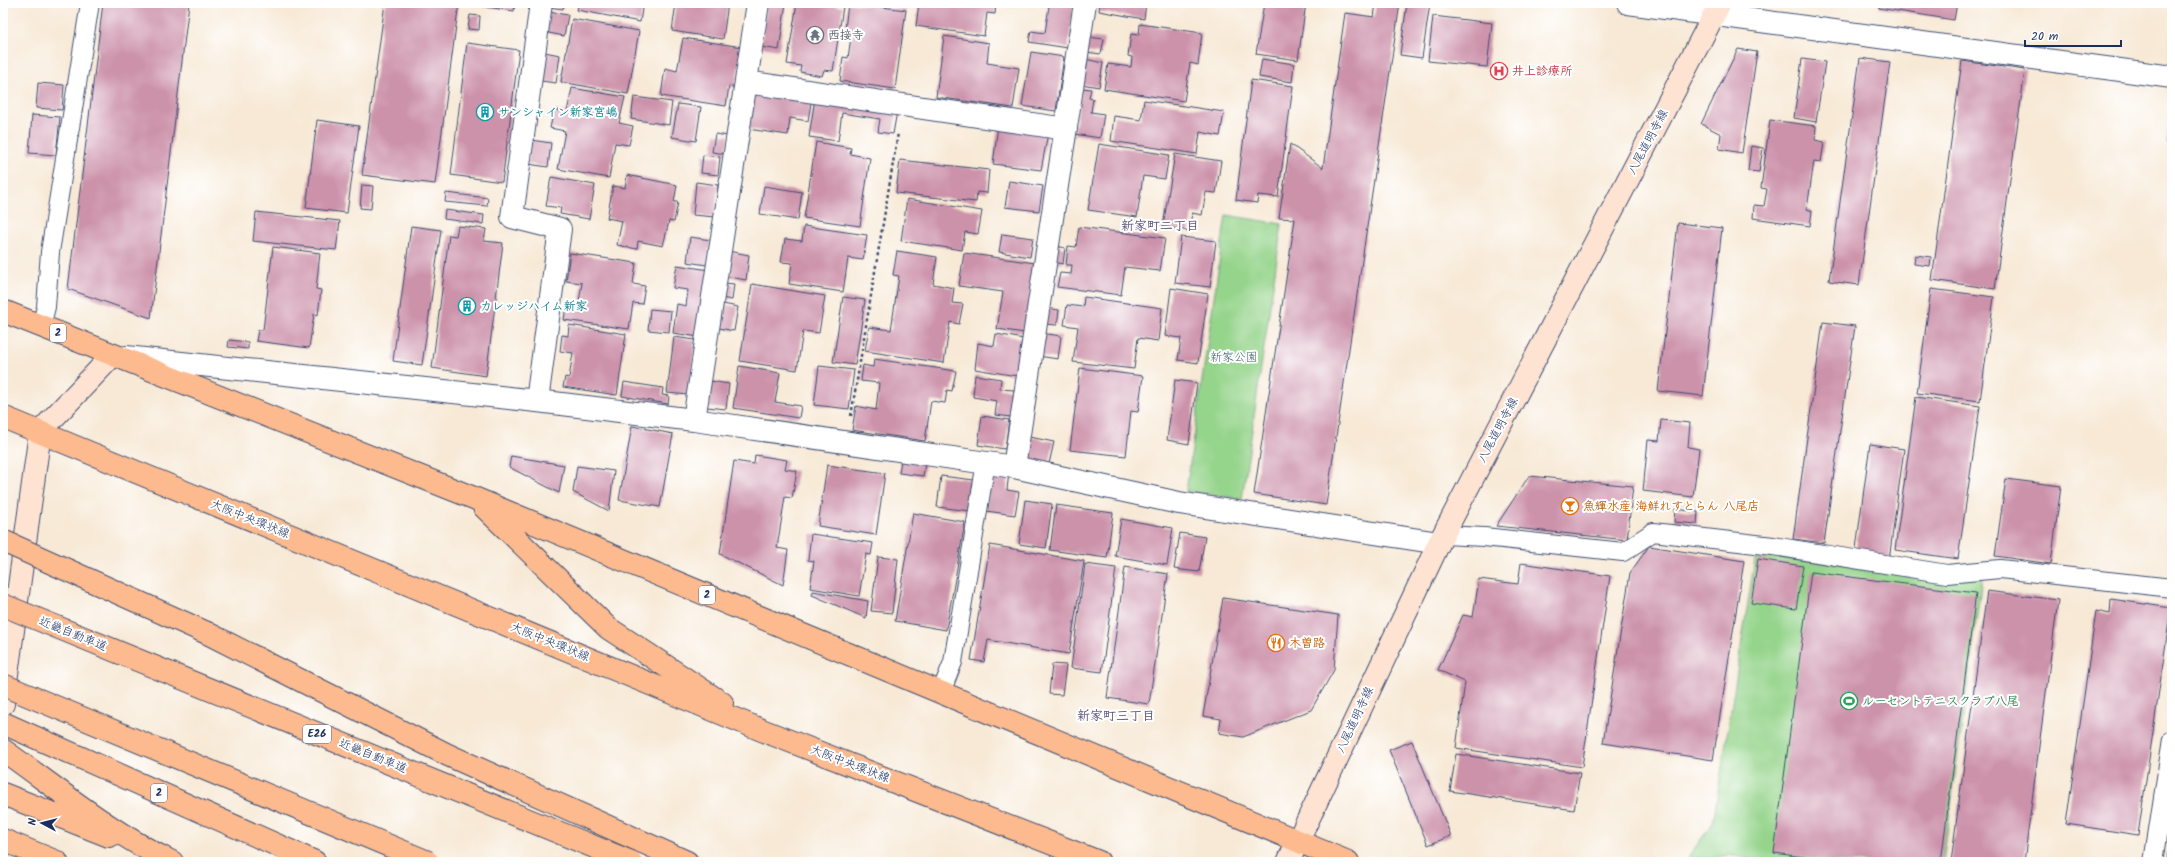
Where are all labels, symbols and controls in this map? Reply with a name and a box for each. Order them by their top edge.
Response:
scale bar [2025,22,2121,48]
temple icon: 西接寺 [805,25,825,45]
place label: 西接寺 [828,26,864,45]
text: 20 m [2031,27,2059,46]
hospital icon: 井上診療所 [1489,61,1509,81]
place label: 井上診療所 [1512,62,1573,81]
building icon: サンシャイン新家宮嶋 [475,102,495,122]
place label: サンシャイン新家宮嶋 [498,103,618,122]
street label: 八尾道明寺線 [1623,106,1673,178]
district label: 新家町二丁目 [1121,216,1199,237]
building icon: カレッジハイム新家 [457,296,477,316]
place label: カレッジハイム新家 [480,297,588,316]
road number: 2 [50,324,66,342]
park label: 新家公園 [1210,348,1258,367]
street label: 八尾道明寺線 [1473,394,1523,466]
street label: 大阪中央環状線 [207,494,293,544]
bar icon: 魚輝水産 海鮮れすとらん 八尾店 [1560,496,1580,516]
place label: 魚輝水産 海鮮れすとらん 八尾店 [1583,497,1759,516]
road number: 2 [699,586,715,604]
street label: 近畿自動車道 [36,612,110,656]
street label: 大阪中央環状線 [507,617,593,667]
restaurant icon: 木曽路 [1266,633,1286,653]
place label: 木曽路 [1289,634,1325,653]
street label: 八尾道明寺線 [1331,683,1379,757]
sports icon: ルーセントテニスクラブ八尾 [1839,691,1859,711]
place label: ルーセントテニスクラブ八尾 [1862,692,2019,711]
district label: 新家町三丁目 [1077,706,1155,727]
road number: E26 [303,725,331,743]
street label: 近畿自動車道 [336,734,410,778]
street label: 大阪中央環状線 [807,740,893,788]
road number: 2 [151,784,167,802]
north arrow [22,803,62,843]
text: N [24,817,42,826]

